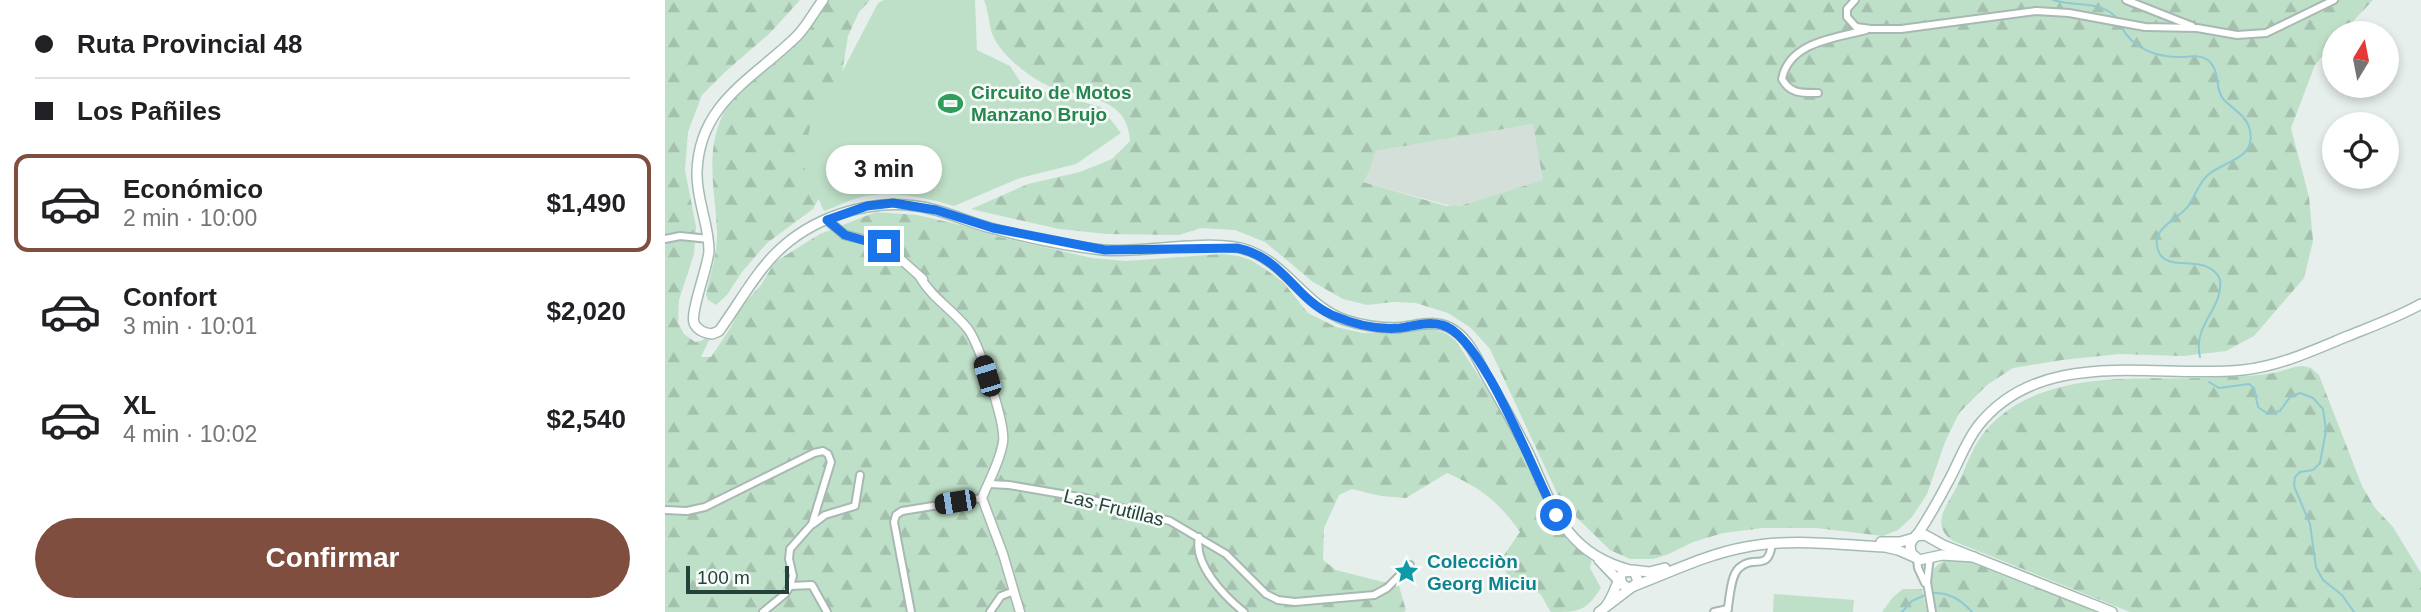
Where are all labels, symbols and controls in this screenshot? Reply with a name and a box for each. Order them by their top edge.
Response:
north arrow [2322,21,2399,98]
map controls [2322,21,2399,189]
text: Ruta Provincial 48 [77,29,302,59]
place label: Circuito de Motos Manzano Brujo [971,82,1131,125]
sports icon: Circuito de Motos Manzano Brujo [937,89,965,117]
text: Los Pañiles [77,96,222,126]
button: locate [2322,112,2399,189]
callout: 3 min [826,145,942,194]
text: 3 min [854,156,914,182]
icon: car [39,172,102,235]
text: Económico [123,174,263,204]
text: $1,490 [546,188,626,218]
text: 2 min · 10:00 [123,205,257,231]
route end [868,230,900,262]
icon: car [39,280,102,343]
text: Confort [123,282,217,312]
text: $2,020 [546,296,626,326]
text: 3 min · 10:01 [123,313,257,339]
car [971,353,1004,399]
icon: car [39,388,102,451]
text: XL [123,390,156,420]
text: $2,540 [546,404,626,434]
text: 4 min · 10:02 [123,421,257,447]
street label: Las Frutillas [1062,485,1166,530]
car [933,488,978,516]
route start [1540,499,1572,531]
button: Confirmar [35,518,630,598]
place label: Colecciòn Georg Miciu [1427,551,1537,594]
place icon: Colecciòn Georg Miciu [1393,558,1421,586]
scale bar [686,563,789,595]
text: 100 m [697,567,750,588]

